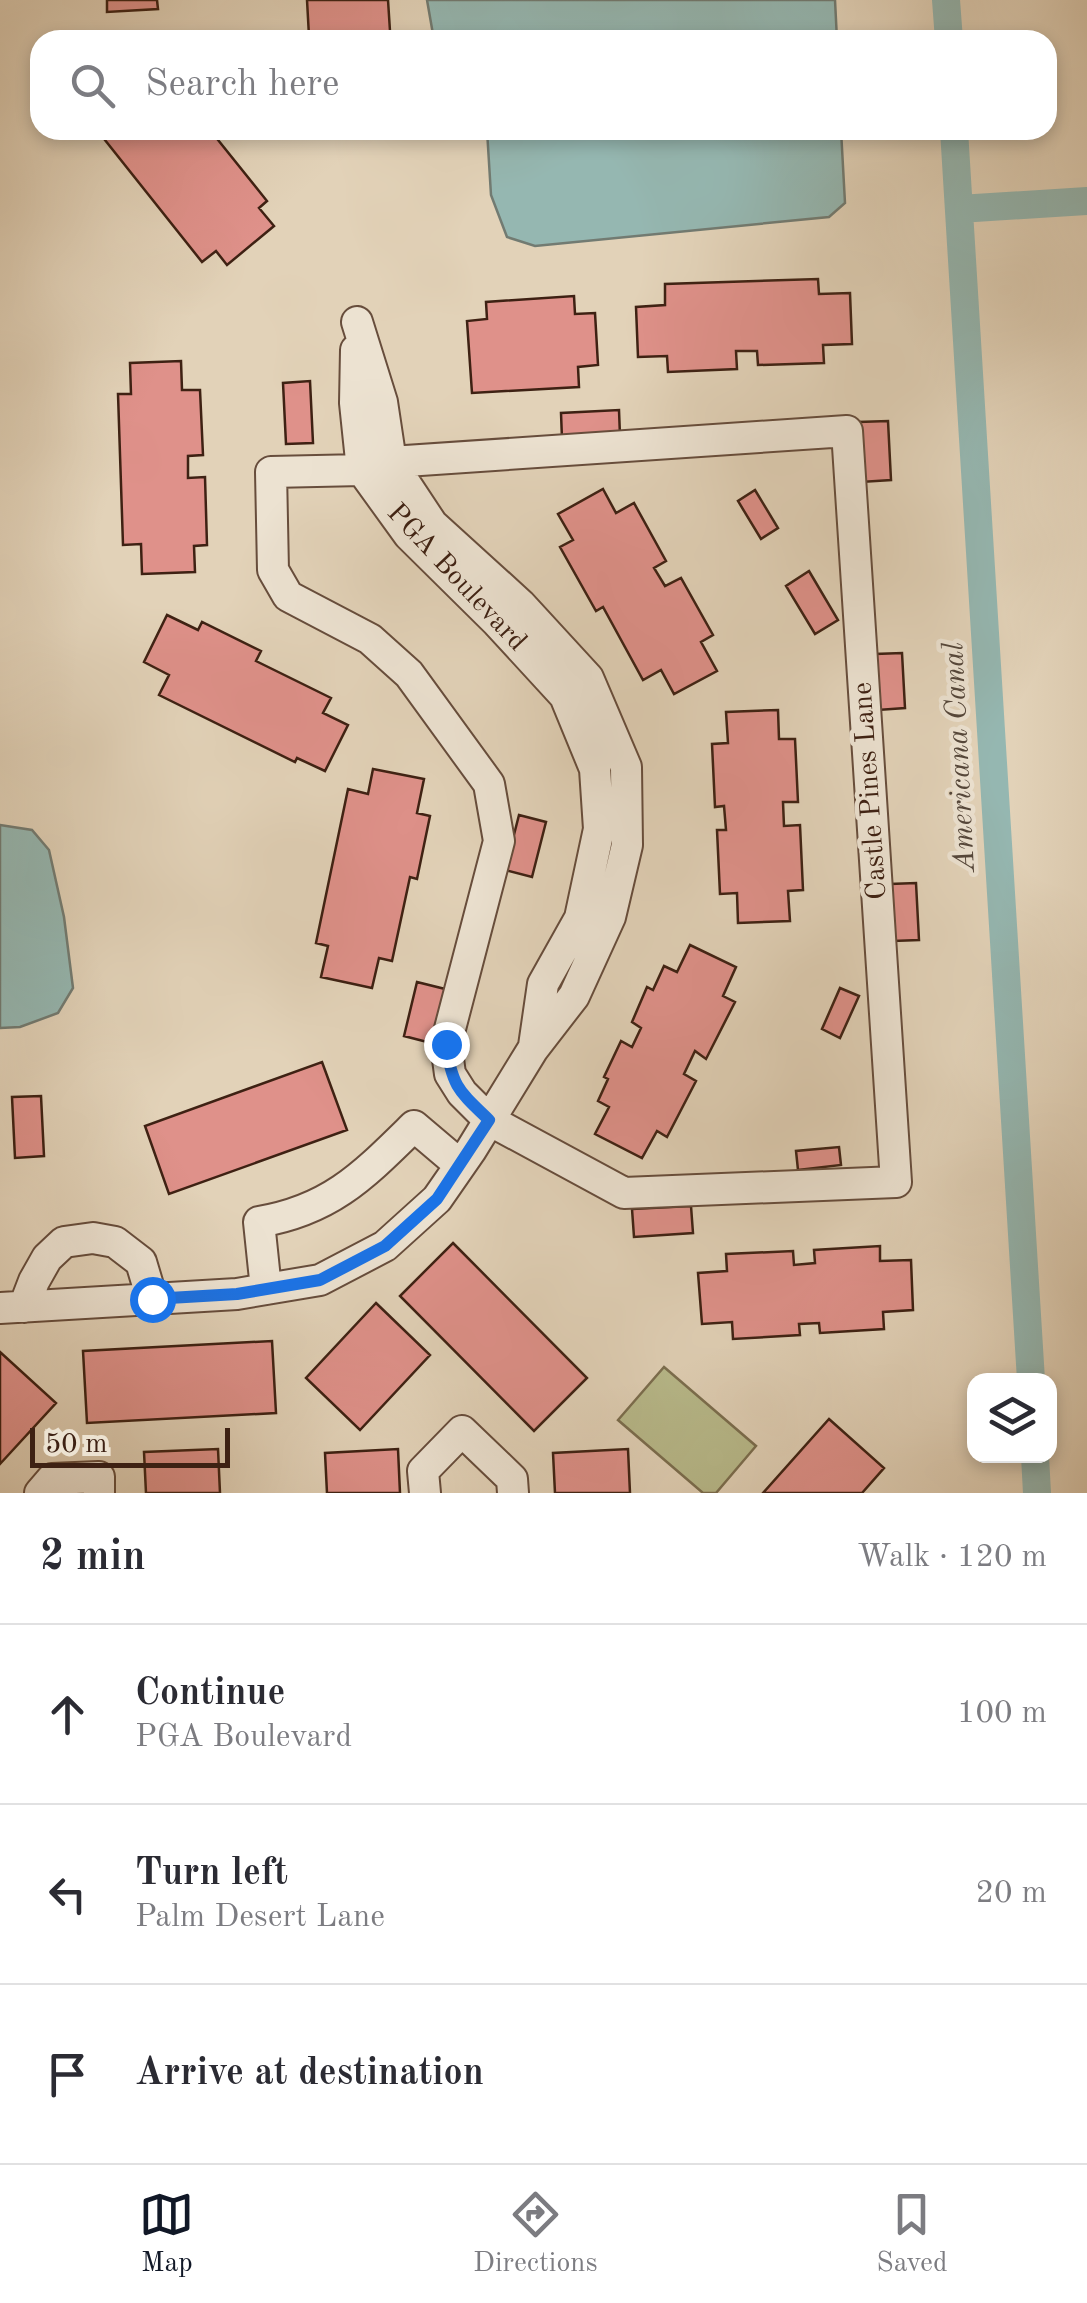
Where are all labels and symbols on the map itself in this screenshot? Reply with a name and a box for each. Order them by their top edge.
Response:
street label: PGA Boulevard [381,499,531,657]
water label: Americana Canal [939,641,981,875]
street label: Castle Pines Lane [849,681,893,901]
route end [424,1022,470,1068]
route start [130,1277,176,1323]
scale bar [30,1423,230,1468]

